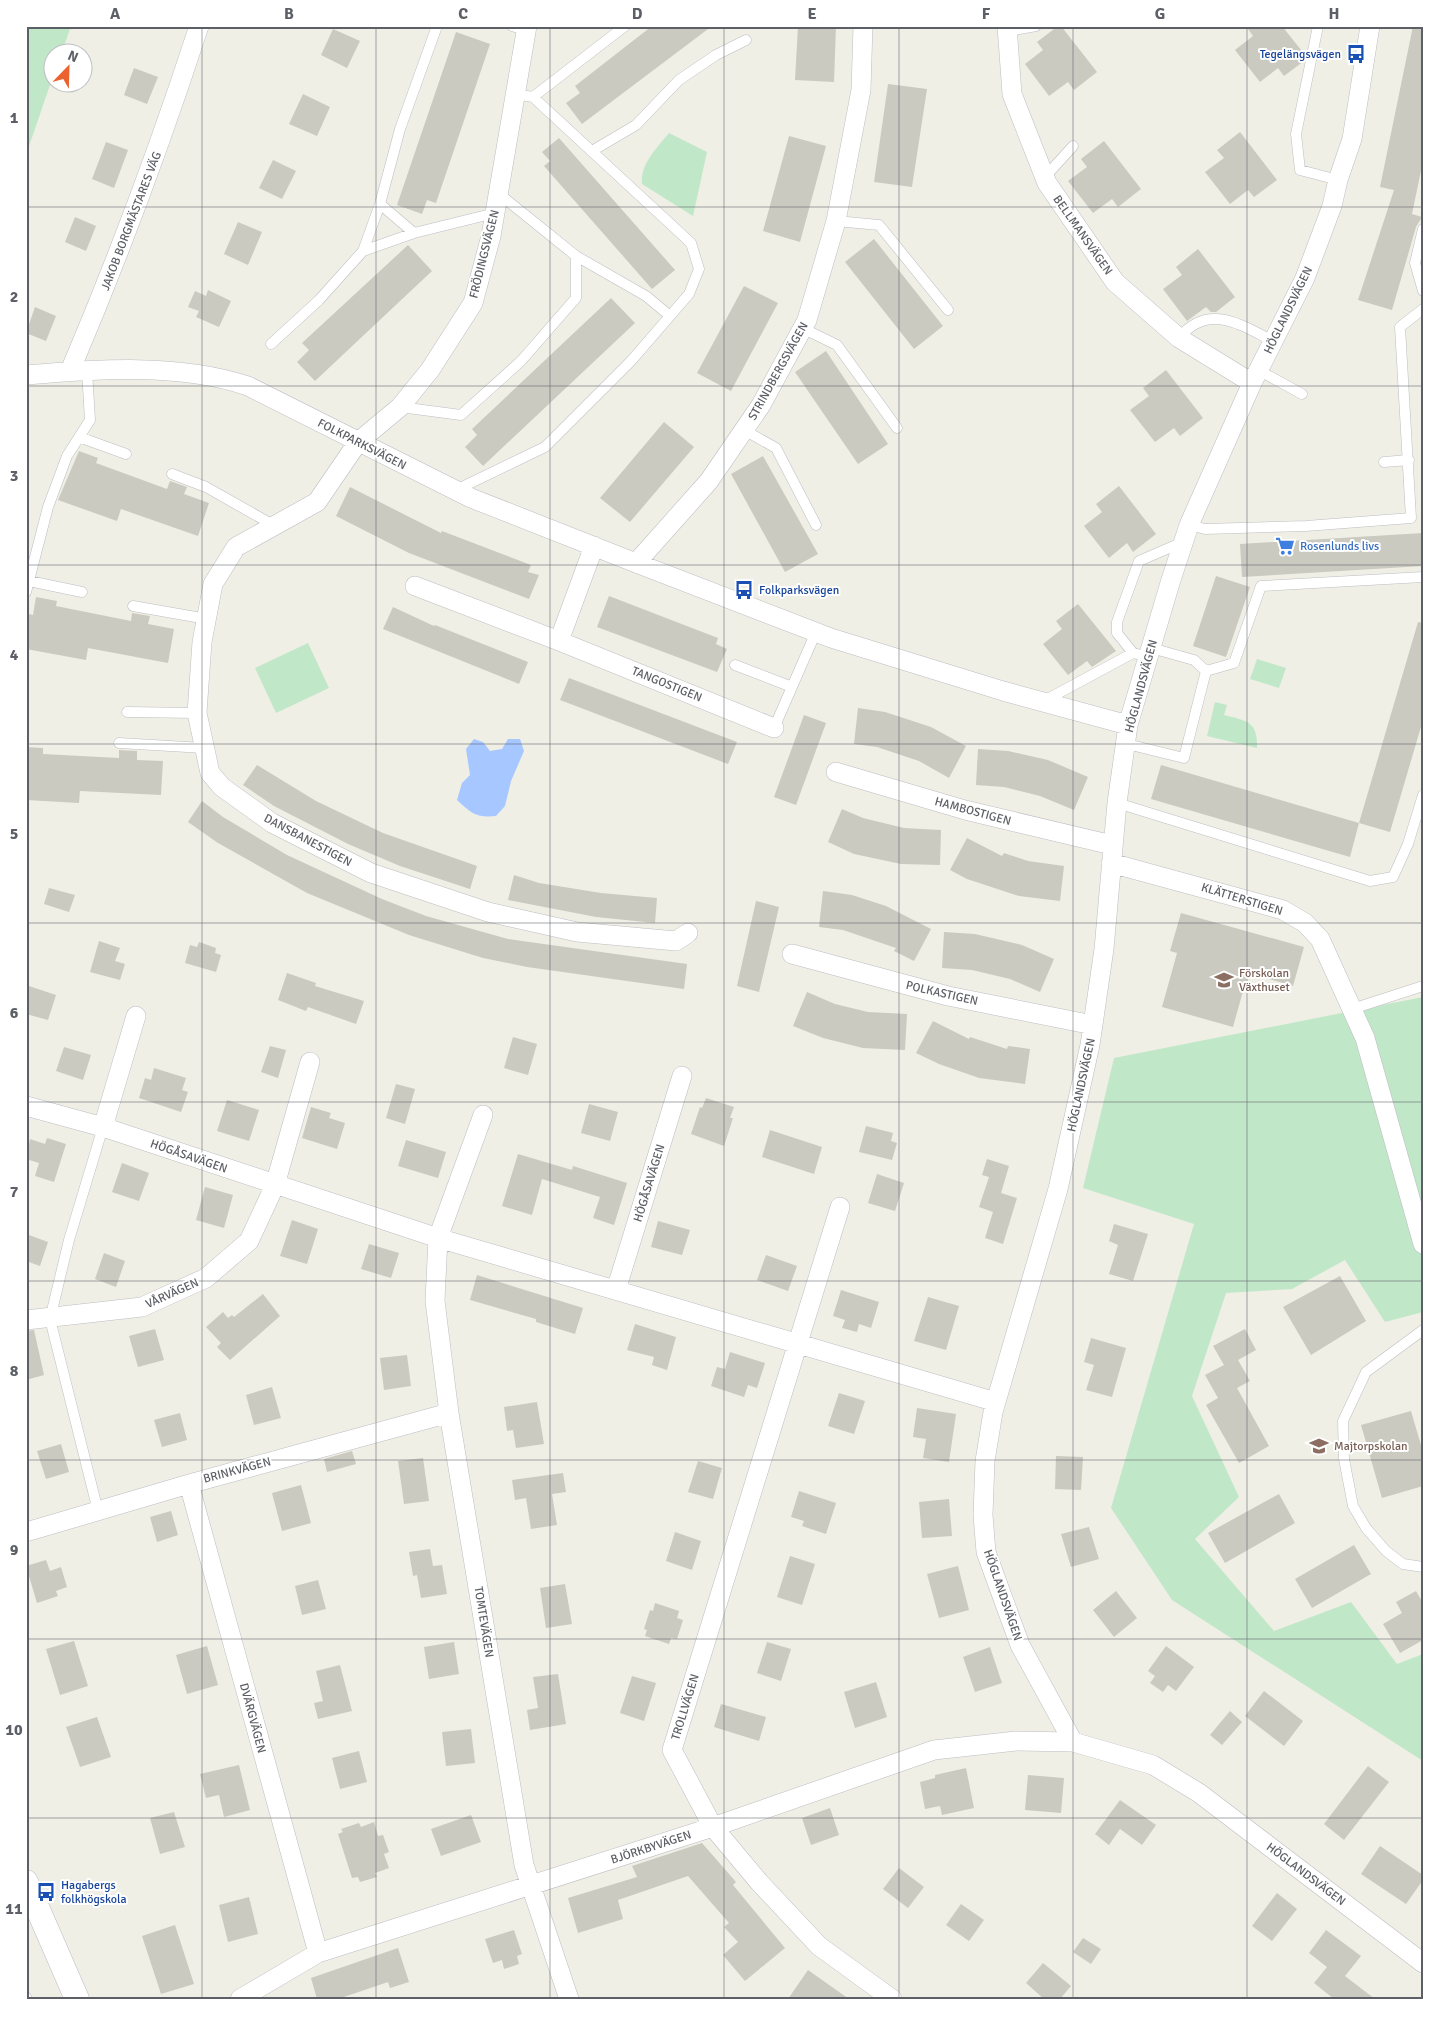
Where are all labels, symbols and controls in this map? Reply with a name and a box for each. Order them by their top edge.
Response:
text: A [110,4,121,24]
text: B [284,4,294,24]
text: C [458,4,468,24]
text: D [632,4,643,24]
text: E [807,4,817,24]
text: F [982,4,991,24]
text: G [1155,4,1165,24]
text: H [1329,4,1339,24]
north arrow [42,42,92,92]
bus stop icon: Tegelängsvägen [1345,43,1367,65]
text: N [65,47,81,66]
place label: Tegelängsvägen [1260,47,1341,62]
text: 1 [10,108,19,128]
street label: JAKOB BORGMÄSTARES VÄG [98,150,165,293]
street label: BELLMANSVÄGEN [1050,193,1116,278]
street label: FRÖDINGSVÄGEN [466,208,503,300]
street label: HÖGLANDSVÄGEN [1261,264,1316,356]
text: 2 [10,287,18,307]
street label: STRINDBERGSVÄGEN [745,319,812,423]
street label: FOLKPARKSVÄGEN [315,416,409,473]
text: 3 [10,466,18,486]
supermarket icon: Rosenlunds livs [1274,535,1296,557]
place label: Rosenlunds livs [1300,539,1379,554]
bus stop icon: Folkparksvägen [733,579,755,601]
place label: Folkparksvägen [759,583,839,598]
street label: HÖGLANDSVÄGEN [1122,638,1161,734]
text: 4 [10,645,19,665]
street label: TANGOSTIGEN [629,664,704,705]
street label: HAMBOSTIGEN [933,794,1013,829]
street label: DANSBANESTIGEN [261,811,354,870]
text: 5 [10,824,18,844]
street label: KLÄTTERSTIGEN [1199,880,1284,919]
place label: Förskolan Växthuset [1239,966,1290,995]
school or university icon: Förskolan Växthuset [1213,969,1235,991]
street label: POLKASTIGEN [904,978,980,1009]
text: 6 [10,1003,19,1023]
street label: HÖGLANDSVÄGEN [1064,1037,1099,1133]
street label: HÖGÅSAVÄGEN [148,1136,229,1177]
street label: HÖGÅSAVÄGEN [631,1142,668,1224]
text: 7 [10,1182,19,1202]
street label: VÅRVÄGEN [143,1275,201,1312]
text: 8 [10,1361,19,1381]
school or university icon: Majtorpskolan [1308,1435,1330,1457]
place label: Majtorpskolan [1334,1439,1408,1454]
street label: BRINKVÄGEN [202,1454,273,1487]
text: 9 [10,1540,19,1560]
street label: HÖGLANDSVÄGEN [980,1548,1025,1643]
street label: TOMTEVÄGEN [470,1585,497,1659]
street label: TROLLVÄGEN [668,1672,703,1742]
street label: DVÄRGVÄGEN [236,1681,269,1755]
text: 10 [5,1720,23,1740]
street label: BJÖRKBYVÄGEN [609,1827,693,1868]
street label: HÖGLANDSVÄGEN [1263,1840,1348,1909]
place label: Hagabergs folkhögskola [61,1878,127,1907]
bus stop icon: Hagabergs folkhögskola [35,1881,57,1903]
text: 11 [5,1899,23,1919]

